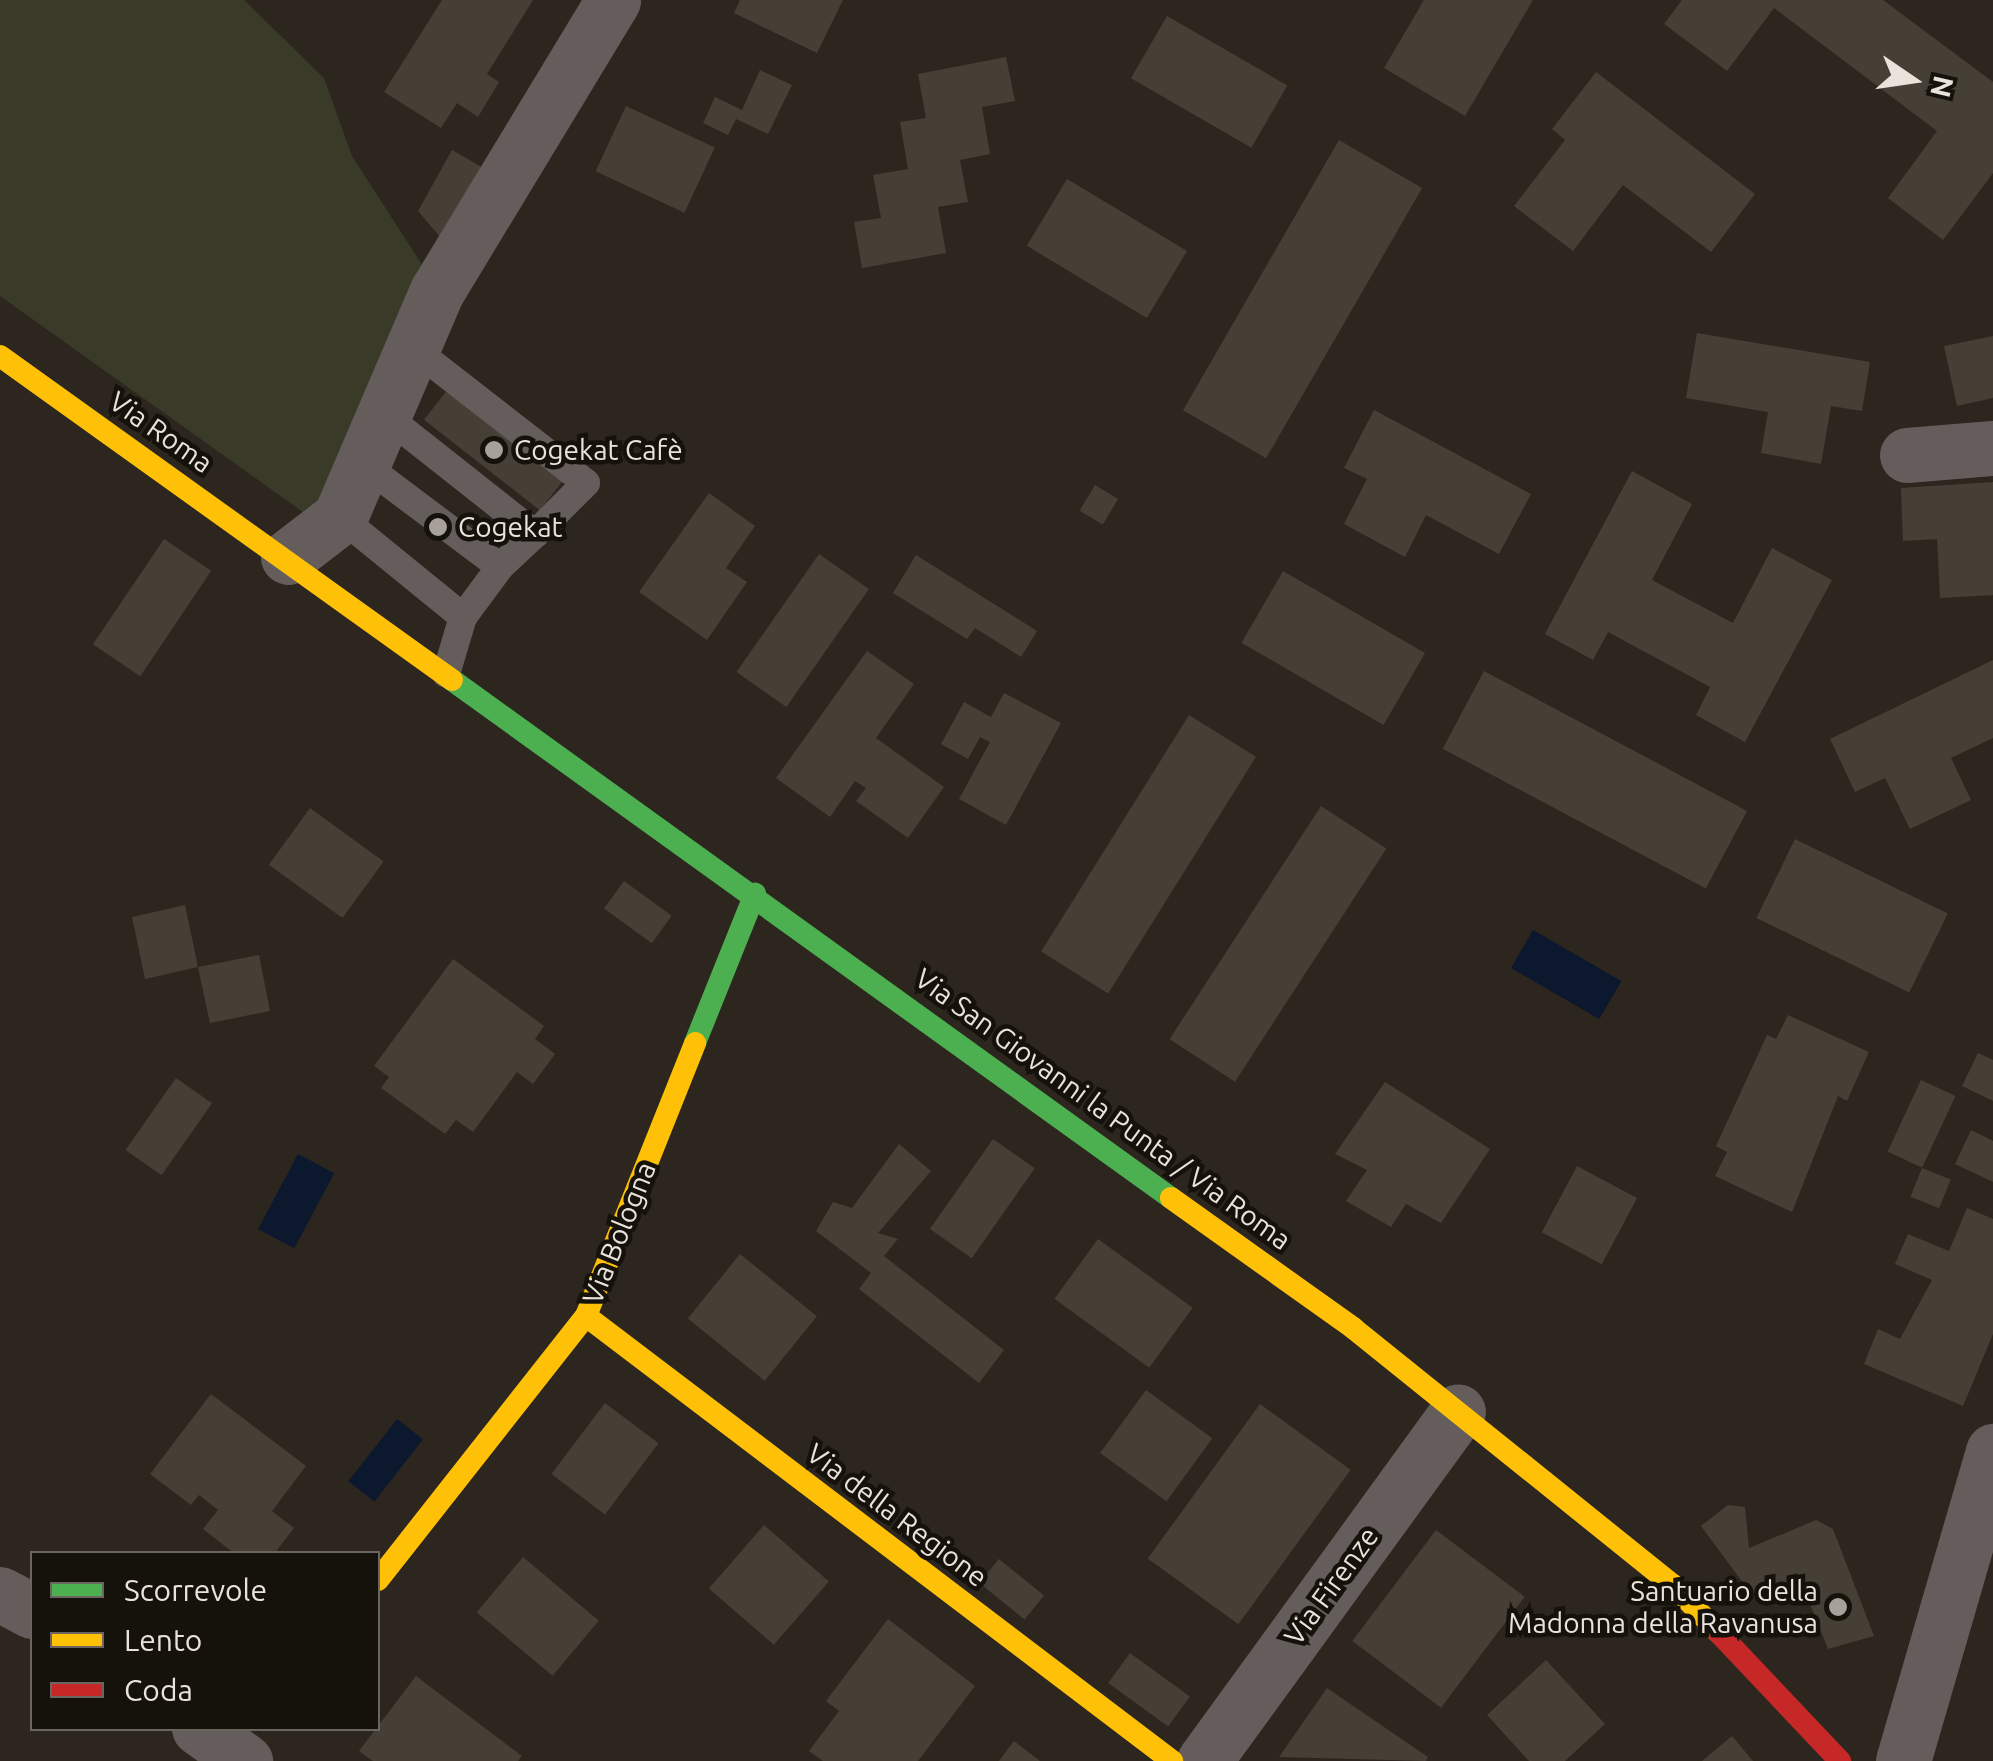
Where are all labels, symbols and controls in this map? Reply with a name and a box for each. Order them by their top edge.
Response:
north arrow [1863,30,1963,130]
text: N [1925,73,1960,101]
street label: Via Roma [103,384,219,480]
place label: Cogekat Cafè [514,433,683,467]
marker: Cogekat Cafè [483,439,505,461]
place label: Cogekat [458,510,563,544]
marker: Cogekat [427,516,449,538]
street label: Via San Giovanni la Punta / Via Roma [908,961,1298,1257]
street label: Via Bologna [575,1157,663,1309]
street label: Via della Regione [800,1436,994,1594]
street label: Via Firenze [1277,1520,1385,1652]
legend [30,1551,380,1731]
text: Scorrevole [124,1573,267,1607]
place label: Santuario della Madonna della Ravanusa [1508,1574,1818,1640]
marker: Santuario della Madonna della Ravanusa [1827,1596,1849,1618]
text: Lento [124,1623,202,1657]
text: Coda [124,1673,193,1707]

